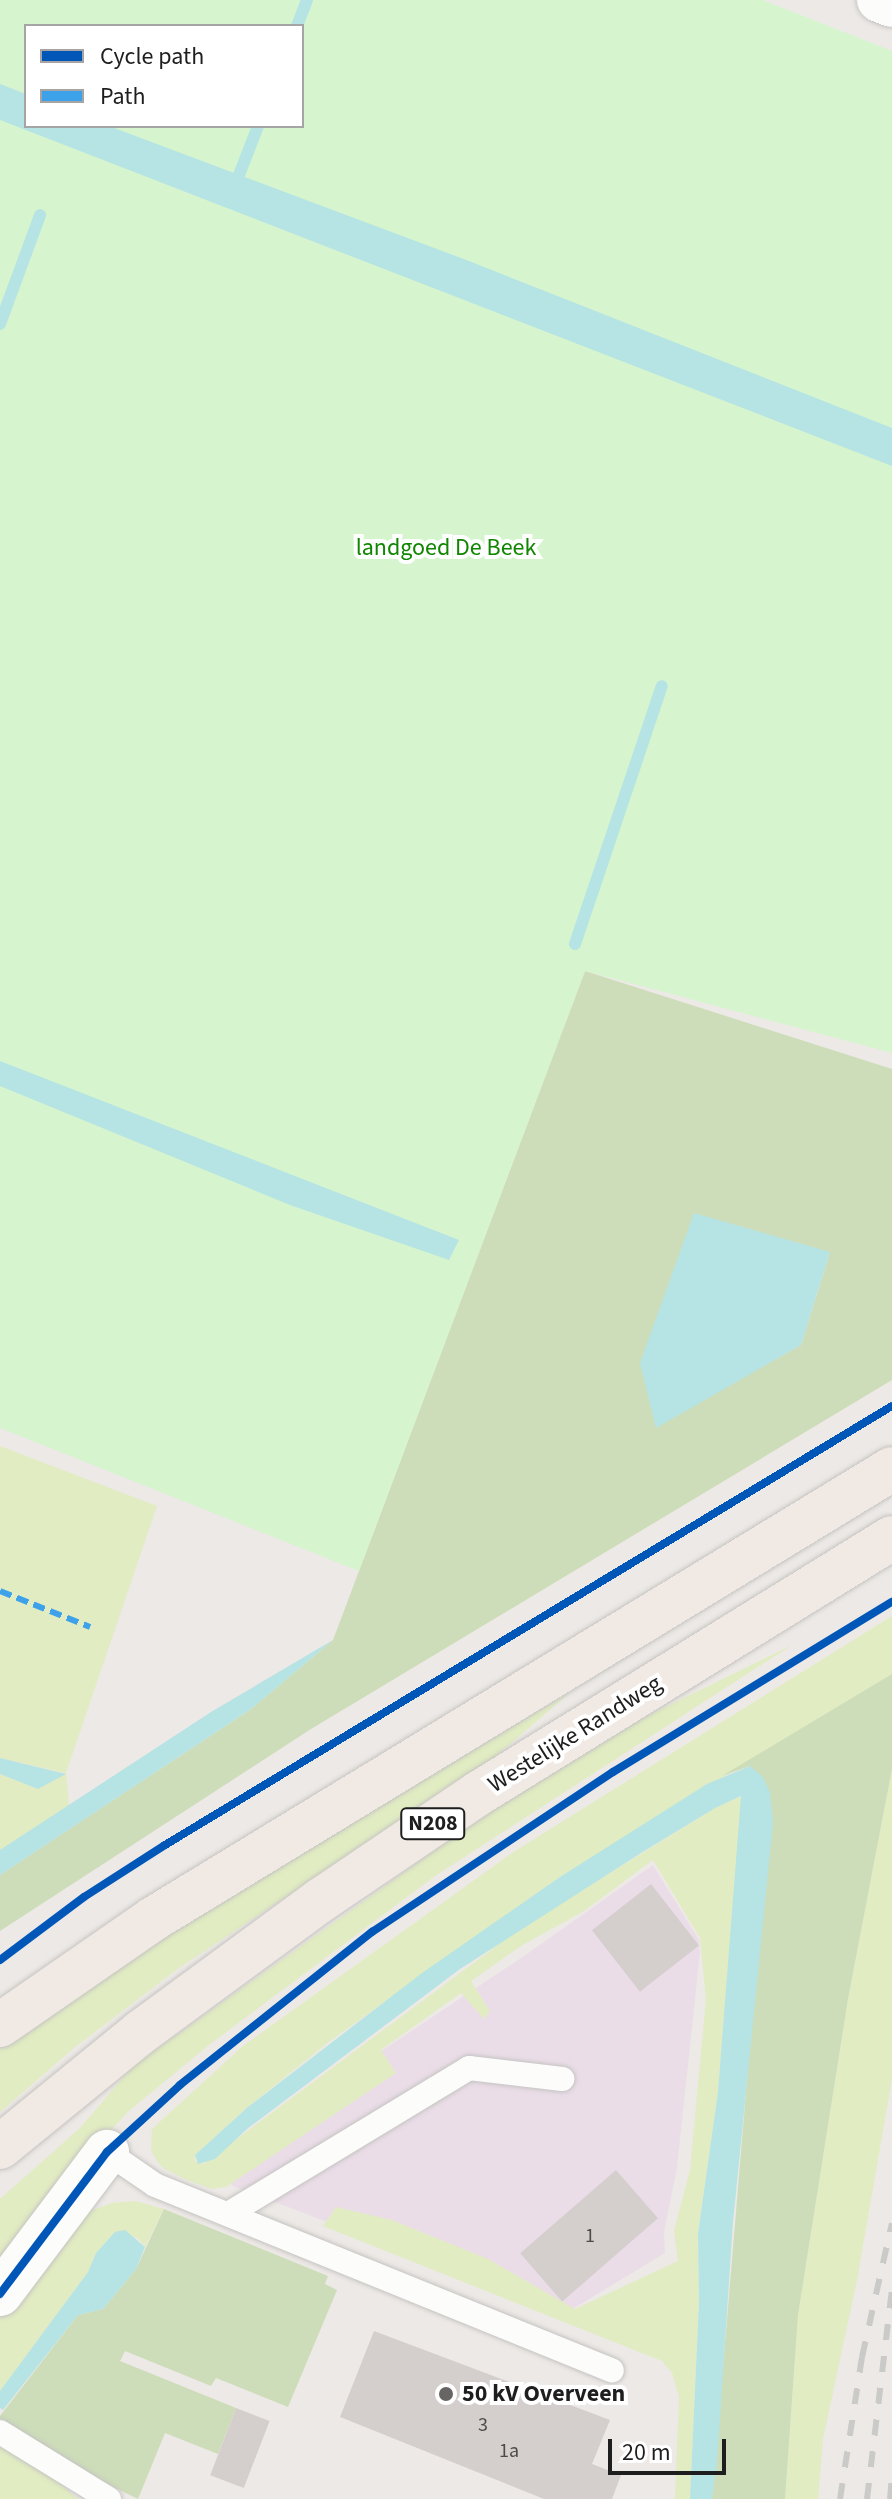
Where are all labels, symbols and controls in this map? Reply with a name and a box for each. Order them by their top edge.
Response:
legend [24,24,304,128]
text: Cycle path [100,39,204,74]
text: Path [100,79,146,114]
park label: landgoed De Beek [356,534,536,562]
street label: Westelijke Randweg [483,1669,667,1799]
road number: N208 [399,1806,467,1842]
house number: 1 [585,2224,595,2248]
place label: 50 kV Overveen [462,2380,625,2408]
marker: 50 kV Overveen [437,2385,455,2403]
house number: 3 [478,2413,488,2437]
scale bar [612,2423,730,2473]
text: 20 m [622,2435,671,2470]
house number: 1a [499,2439,519,2463]

